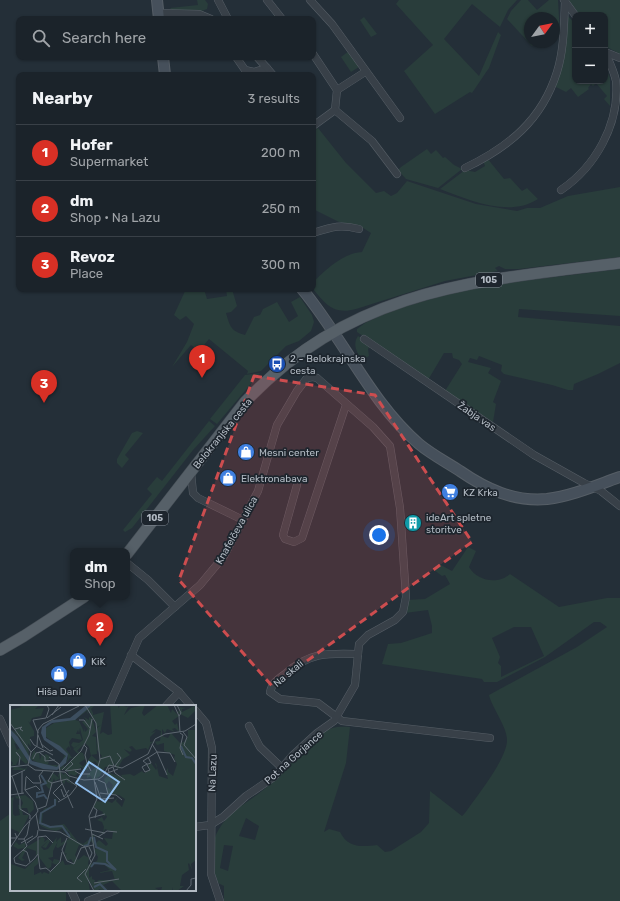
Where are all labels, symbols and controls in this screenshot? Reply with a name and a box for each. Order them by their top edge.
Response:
north arrow [524,12,560,48]
map controls [572,12,608,84]
button: + [572,12,608,48]
search box [16,16,316,60]
icon: search [30,27,52,49]
text: Search here [62,29,146,47]
button: − [572,48,608,84]
text: Nearby [32,88,93,108]
text: 3 results [248,91,300,106]
text: Hofer [70,136,113,154]
text: 1 [42,145,48,160]
text: 200 m [261,145,300,160]
text: Supermarket [70,154,148,169]
text: dm [70,192,93,210]
text: 2 [41,201,49,216]
text: 250 m [262,201,300,216]
text: Shop · Na Lazu [70,210,160,225]
text: Revoz [70,248,115,266]
text: 3 [41,257,49,272]
text: 300 m [261,257,300,272]
text: Place [70,266,103,281]
road number: 105 [476,273,502,287]
pin: 1 [189,345,215,378]
place label: 2 ~ Belokrajnska cesta [290,353,366,377]
bus stop icon: 2 ~ Belokrajnska cesta [267,354,287,374]
pin: 3 [31,370,57,403]
street label: Belokranjska cesta [191,396,255,471]
street label: Žabja vas [455,400,498,434]
shop icon: Mesni center [236,442,256,462]
place label: Mesni center [259,447,319,459]
shop icon: Elektronabava [218,468,238,488]
place label: Elektronabava [241,473,307,485]
supermarket icon: KZ Krka [440,482,460,502]
place label: KZ Krka [463,487,498,499]
street label: Knafelčeva ulica [213,495,260,566]
road number: 105 [142,511,168,525]
place label: ideArt spletne storitve [426,512,492,536]
building icon: ideArt spletne storitve [403,513,423,533]
your location [369,525,389,545]
popup [70,548,130,600]
text: dm [84,558,108,576]
text: Shop [84,576,116,591]
pin: 2 [87,613,113,646]
shop icon: KiK [68,651,88,671]
place label: KiK [91,656,105,668]
street label: Na skali [271,658,306,690]
shop icon: Hiša Daril [49,664,69,684]
place label: Hiša Daril [37,686,81,698]
inset map [10,705,196,891]
street label: Pot na Gorjance [262,728,325,787]
street label: Na Lazu [206,754,220,792]

